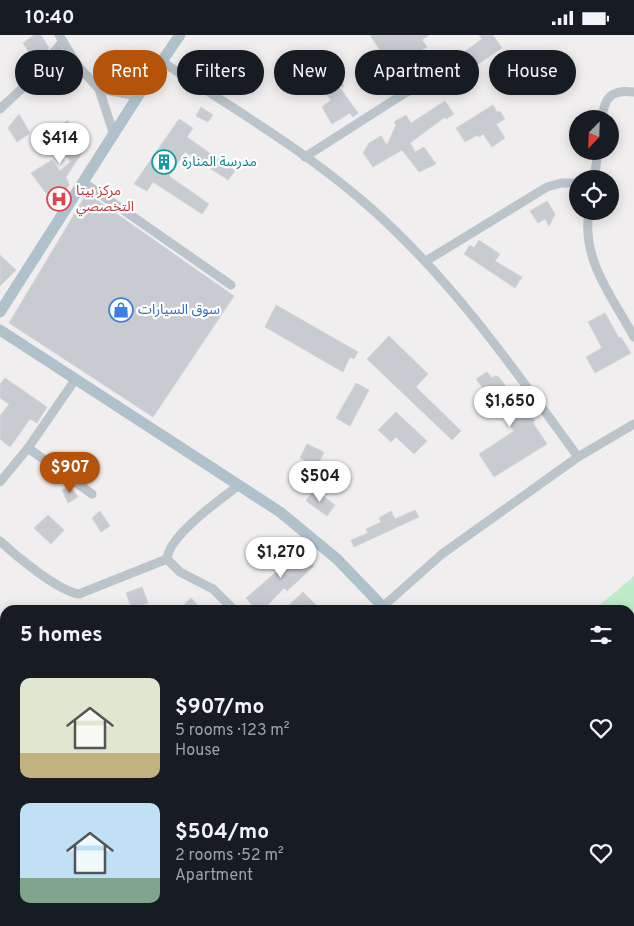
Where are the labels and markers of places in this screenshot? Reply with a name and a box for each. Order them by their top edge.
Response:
pin: $414 [30,123,90,165]
building icon: مدرسة المنارة [151,149,177,175]
place label: مدرسة المنارة [182,154,257,171]
place label: مركز بيتا التخصصي [76,183,134,217]
hospital icon: مركز بيتا التخصصي [46,186,72,212]
shop icon: سوق السيارات [108,297,134,323]
place label: سوق السيارات [138,302,220,319]
pin: $1,650 [469,385,551,428]
pin: $907 [40,451,100,494]
pin: $504 [290,461,350,503]
pin: $1,270 [240,537,322,579]

